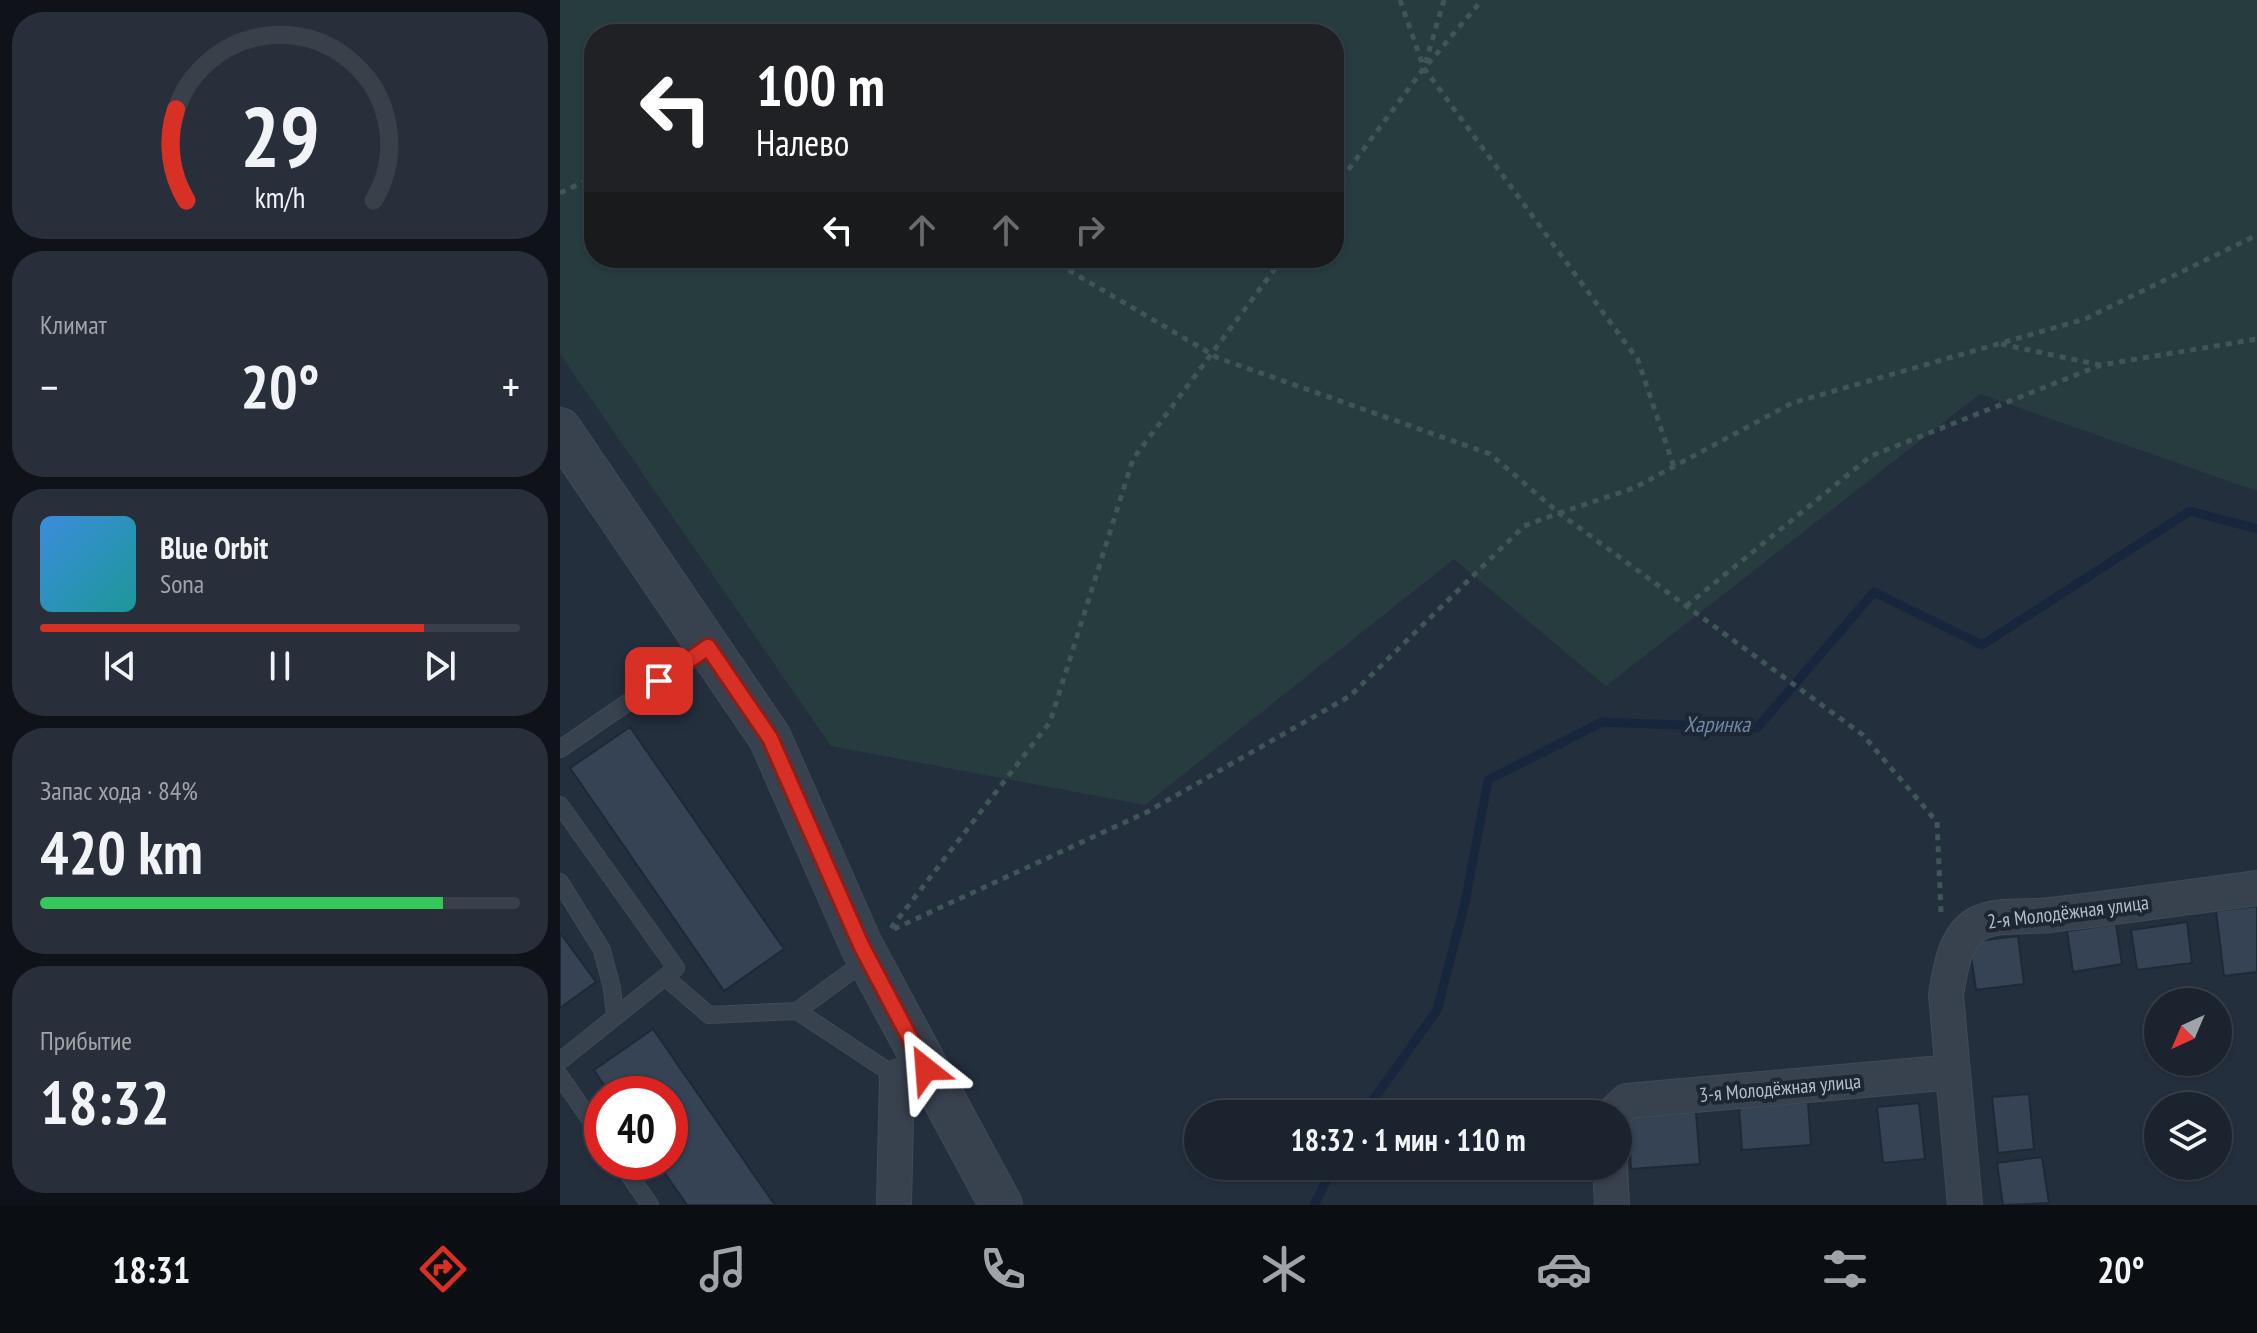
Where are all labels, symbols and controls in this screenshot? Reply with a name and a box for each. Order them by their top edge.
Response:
text: 100 m [756,49,885,121]
icon: left [624,56,728,160]
text: 29 [240,82,320,190]
text: Налево [756,119,849,166]
text: km/h [255,179,305,216]
icon: left [816,208,860,252]
icon: ahead [900,208,944,252]
icon: ahead [984,208,1028,252]
icon: right [1068,208,1112,252]
text: Климат [40,308,107,341]
text: 20° [240,347,320,425]
text: − [40,358,58,415]
text: + [502,358,520,415]
text: Blue Orbit [160,528,268,567]
text: Sona [160,567,204,600]
icon: previous [98,644,142,688]
icon: pause [258,644,302,688]
icon: next [418,644,462,688]
pin [625,647,693,715]
icon: arrive [637,659,681,703]
water label: Харинка [1684,710,1751,738]
text: Запас хода · 84% [40,774,198,807]
text: 420 km [40,813,203,891]
street label: 2-я Молодёжная улица [1986,889,2150,935]
north arrow [2144,988,2232,1076]
map controls [2144,988,2232,1180]
text: Прибытие [40,1024,132,1057]
position arrow [884,1027,968,1111]
text: 18:32 [40,1063,170,1141]
street label: 3-я Молодёжная улица [1698,1068,1862,1108]
speed limit sign: 40 [584,1076,688,1180]
button: layers [2144,1092,2232,1180]
text: 18:32 · 1 мин · 110 m [1290,1120,1526,1159]
icon: directions [415,1241,471,1297]
icon: music [695,1241,751,1297]
icon: phone [975,1241,1031,1297]
icon: climate [1256,1241,1312,1297]
icon: car [1536,1241,1592,1297]
icon: filters [1817,1241,1873,1297]
text: 18:31 [112,1246,190,1293]
text: 20° [2097,1246,2145,1293]

